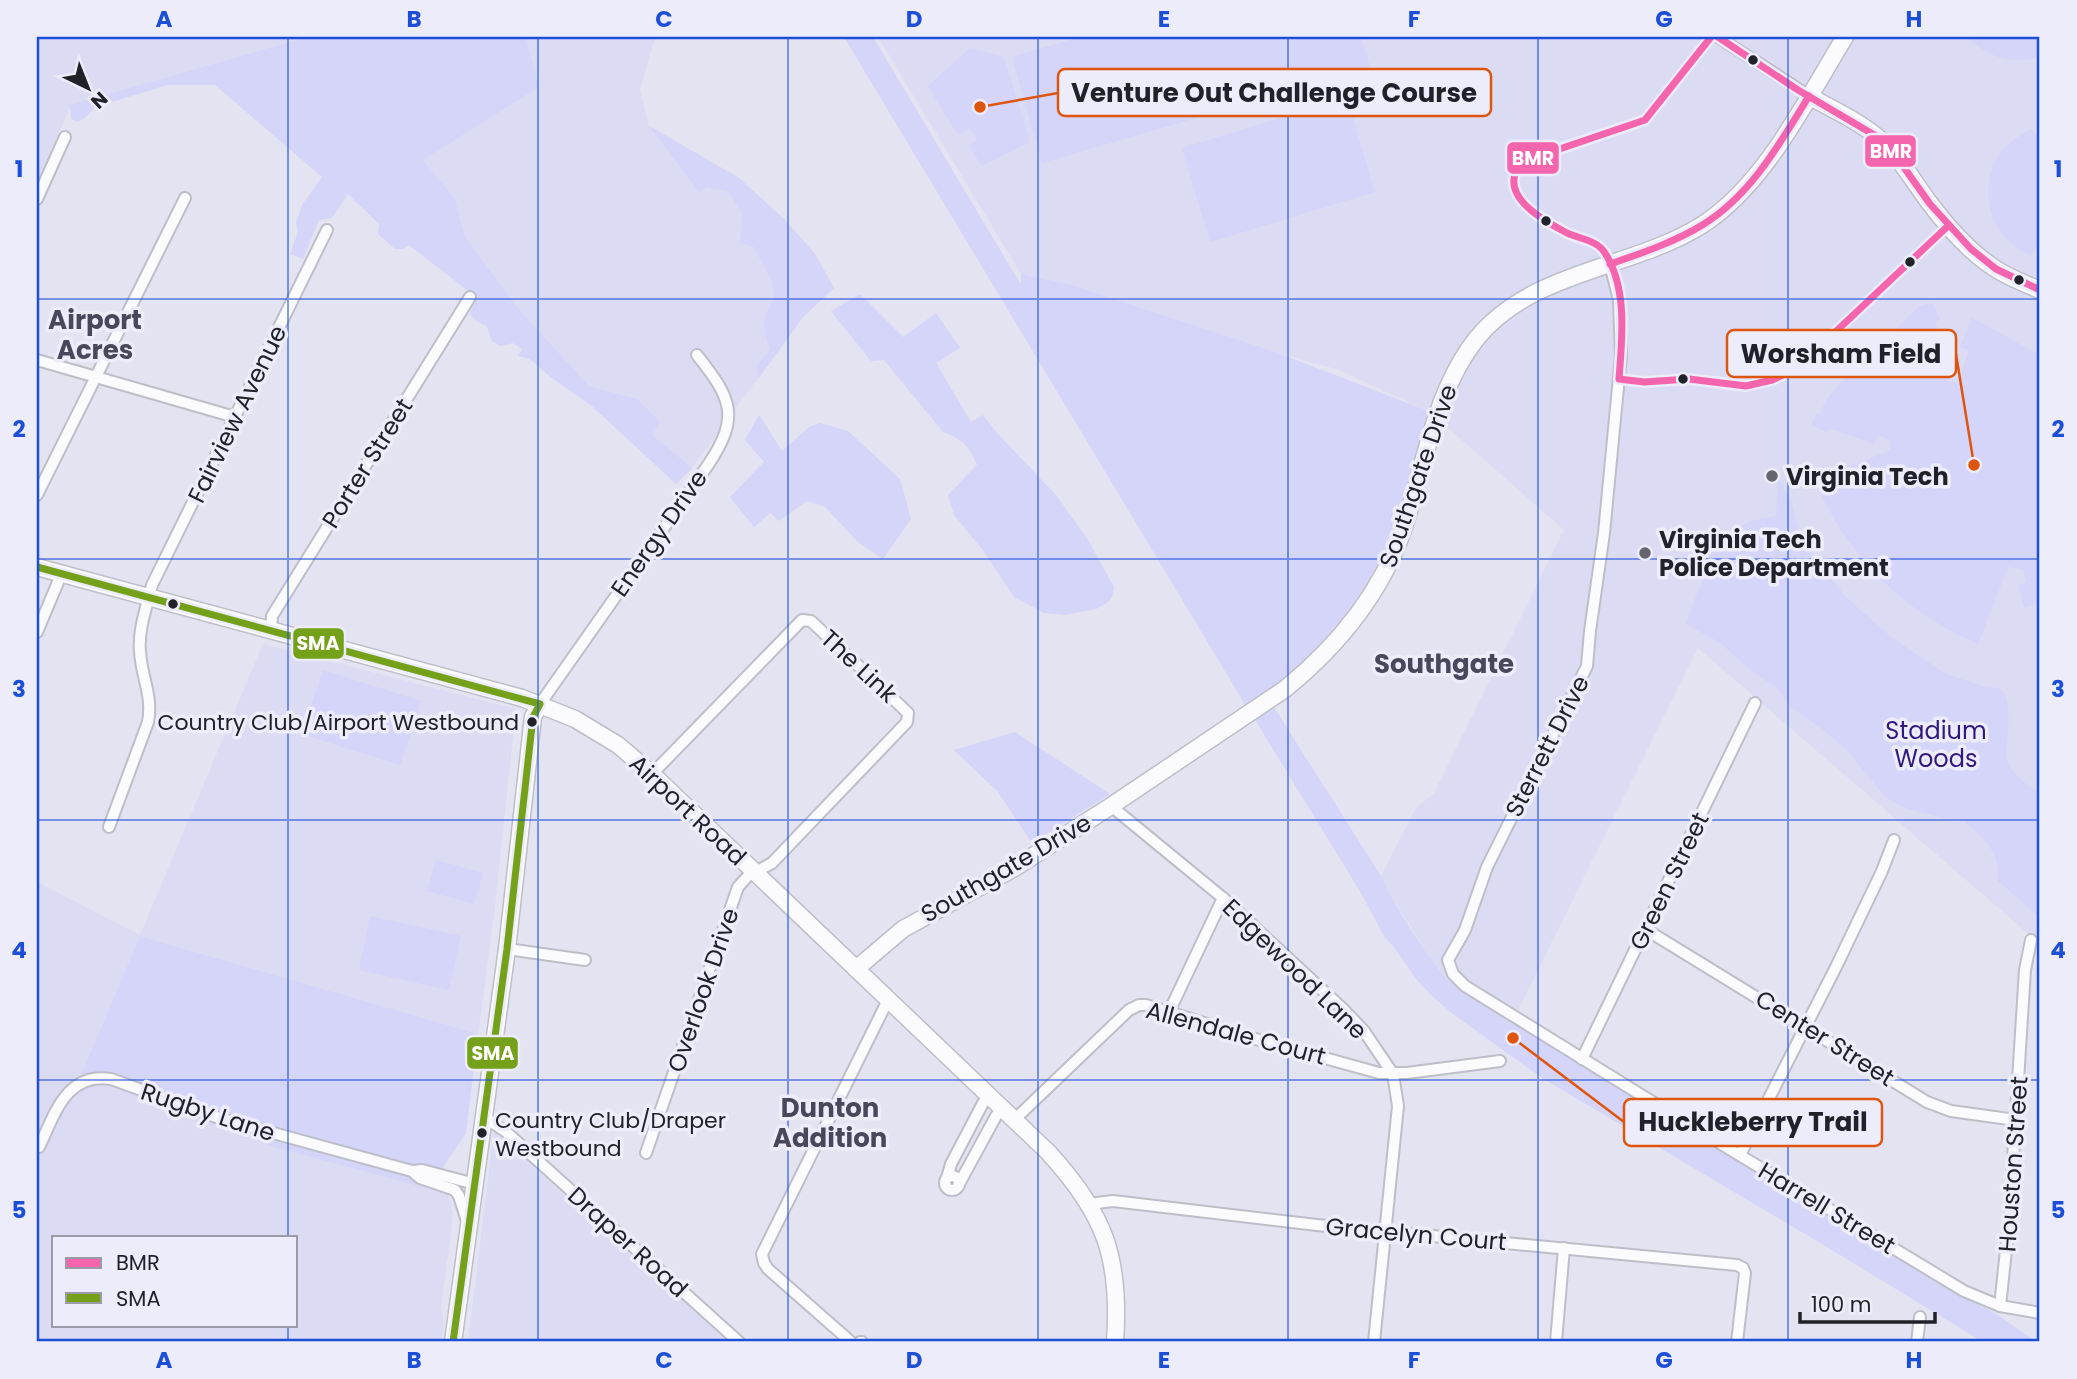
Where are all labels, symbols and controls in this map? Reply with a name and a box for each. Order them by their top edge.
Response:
text: A [156,3,173,35]
text: B [406,3,422,35]
text: C [655,3,673,35]
text: D [906,3,922,35]
text: E [1158,3,1170,35]
text: F [1408,3,1420,35]
text: G [1655,3,1673,35]
text: H [1906,3,1922,35]
north arrow [52,52,122,122]
unlabelled marker [1746,53,1760,67]
callout: Venture Out Challenge Course [1058,69,1491,116]
text: Venture Out Challenge Course [1071,75,1477,111]
text: N [85,85,114,115]
line badge: BMR [1864,134,1917,168]
text: BMR [1870,138,1912,165]
line badge: BMR [1506,141,1560,175]
text: BMR [1512,145,1554,172]
text: 1 [15,153,23,185]
text: 1 [2054,153,2062,185]
unlabelled marker [1539,214,1553,228]
unlabelled marker [1903,255,1917,269]
unlabelled marker [2012,273,2026,287]
district label: Airport Acres [48,302,142,368]
street label: Fairview Avenue [180,320,294,508]
callout: Worsham Field [1727,330,1956,377]
text: Worsham Field [1740,336,1942,372]
unlabelled marker [1676,372,1690,386]
street label: Southgate Drive [1371,380,1465,572]
street label: Porter Street [314,392,420,534]
text: 2 [12,413,26,445]
text: 2 [2051,413,2065,445]
place label: Virginia Tech [1786,460,1949,493]
street label: Energy Drive [603,463,715,603]
marker: Virginia Tech [1764,468,1780,484]
place label: Virginia Tech Police Department [1659,523,1889,584]
marker: Virginia Tech Police Department [1637,545,1653,561]
unlabelled marker [166,597,180,611]
street label: The Link [814,622,905,710]
line badge: SMA [292,627,345,660]
text: SMA [296,630,340,657]
district label: Southgate [1374,646,1514,682]
street label: Sterrett Drive [1497,670,1597,822]
text: 3 [12,673,26,705]
text: 3 [2051,673,2065,705]
place label: Country Club/Airport Westbound [157,707,519,738]
park label: Stadium Woods [1885,714,1987,775]
marker: Country Club/Airport Westbound [525,715,539,729]
street label: Airport Road [622,747,754,873]
street label: Southgate Drive [915,806,1097,930]
street label: Green Street [1621,807,1717,955]
street label: Edgewood Lane [1215,891,1375,1047]
street label: Overlook Drive [659,903,747,1077]
text: 4 [11,934,27,966]
text: 4 [2050,934,2066,966]
street label: Center Street [1749,982,1901,1094]
street label: Allendale Court [1142,993,1330,1073]
line badge: SMA [466,1036,519,1070]
text: SMA [471,1040,515,1067]
street label: Rugby Lane [137,1075,279,1149]
street label: Houston Street [1990,1075,2036,1253]
district label: Dunton Addition [773,1090,887,1156]
callout: Huckleberry Trail [1624,1099,1882,1146]
text: Huckleberry Trail [1638,1104,1868,1140]
place label: Country Club/Draper Westbound [495,1105,726,1164]
marker: Country Club/Draper Westbound [475,1126,489,1140]
street label: Harrell Street [1752,1154,1902,1262]
street label: Draper Road [561,1179,695,1305]
text: 5 [12,1194,26,1226]
text: 5 [2051,1194,2065,1226]
street label: Gracelyn Court [1324,1210,1508,1258]
legend [52,1236,298,1326]
text: BMR [116,1248,160,1277]
scale bar [1800,1281,1935,1325]
text: SMA [116,1284,161,1313]
text: 100 m [1811,1290,1871,1319]
text: A [156,1344,173,1376]
text: B [406,1344,422,1376]
text: C [655,1344,673,1376]
text: D [906,1344,922,1376]
text: E [1158,1344,1170,1376]
text: F [1408,1344,1420,1376]
text: G [1655,1344,1673,1376]
text: H [1906,1344,1922,1376]

